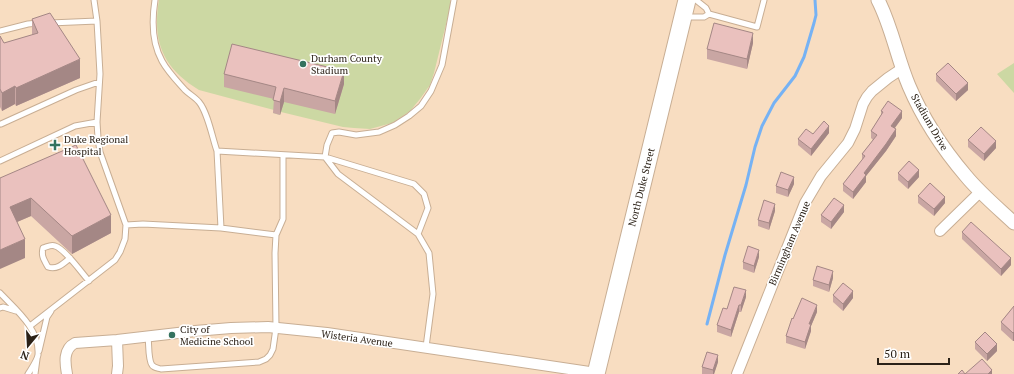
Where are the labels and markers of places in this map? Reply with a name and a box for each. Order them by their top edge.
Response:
place label: Durham County Stadium [311,52,383,77]
marker: Durham County Stadium [298,59,308,69]
place label: Duke Regional Hospital [64,133,128,158]
marker: Duke Regional Hospital [49,139,61,151]
place label: City of Medicine School [180,323,253,348]
marker: City of Medicine School [167,330,177,340]

